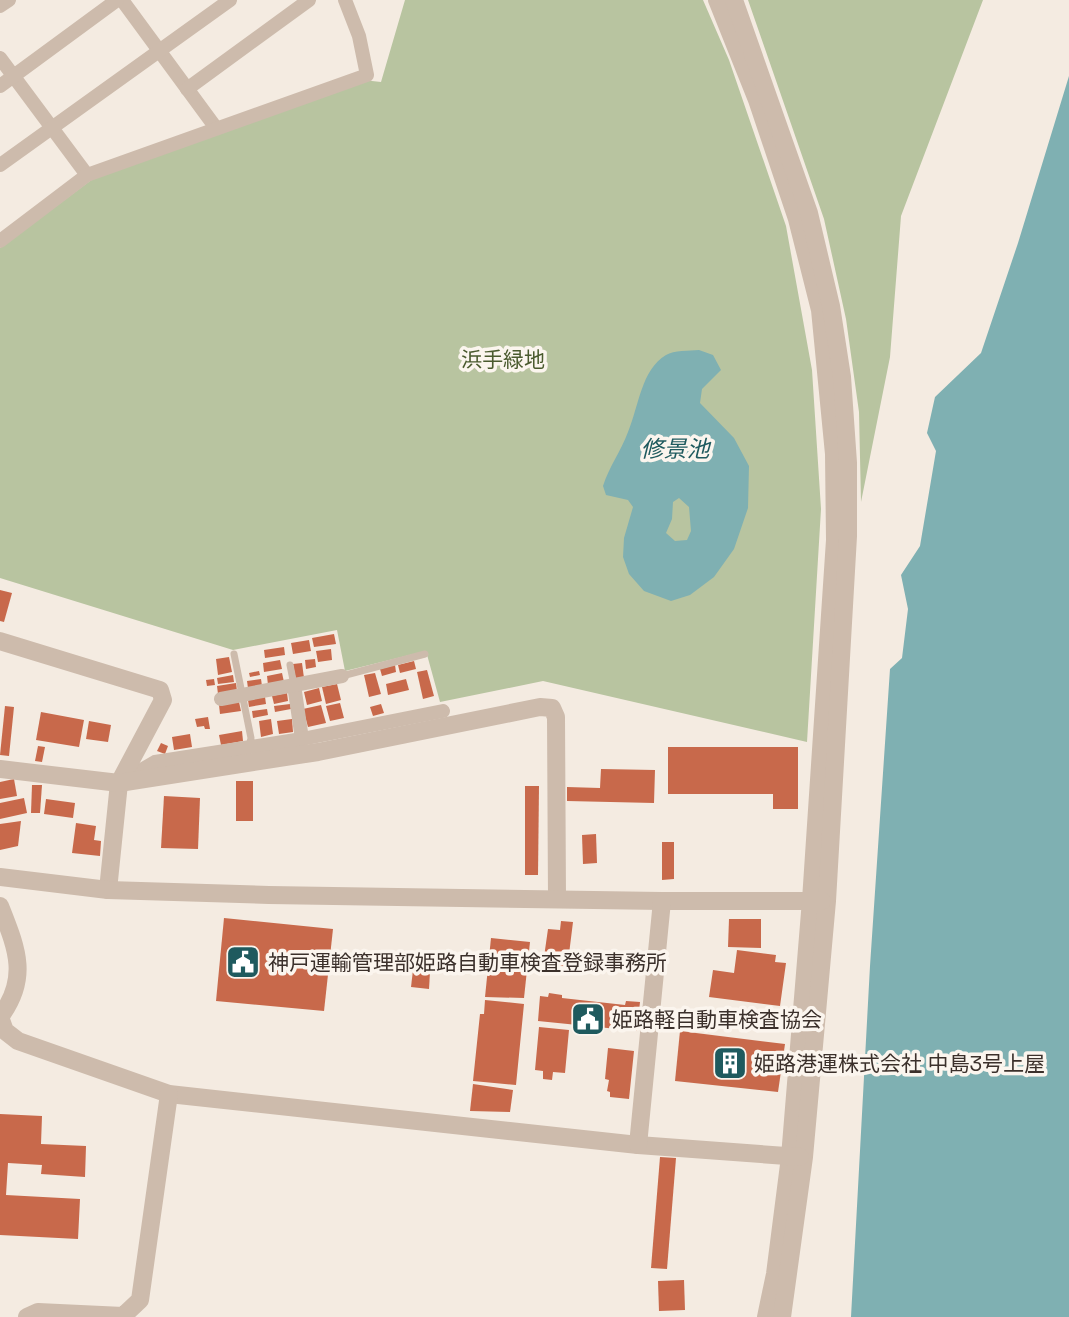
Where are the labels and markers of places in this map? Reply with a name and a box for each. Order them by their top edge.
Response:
public building icon: 神戸運輸管理部姫路自動車検査登録事務所 [224,943,262,981]
place label: 神戸運輸管理部姫路自動車検査登録事務所 [268,949,667,976]
public building icon: 姫路軽自動車検査協会 [569,1000,607,1038]
place label: 姫路軽自動車検査協会 [612,1006,822,1033]
building icon: 姫路港運株式会社 中島3号上屋 [711,1044,749,1082]
place label: 姫路港運株式会社 中島3号上屋 [754,1050,1045,1077]

